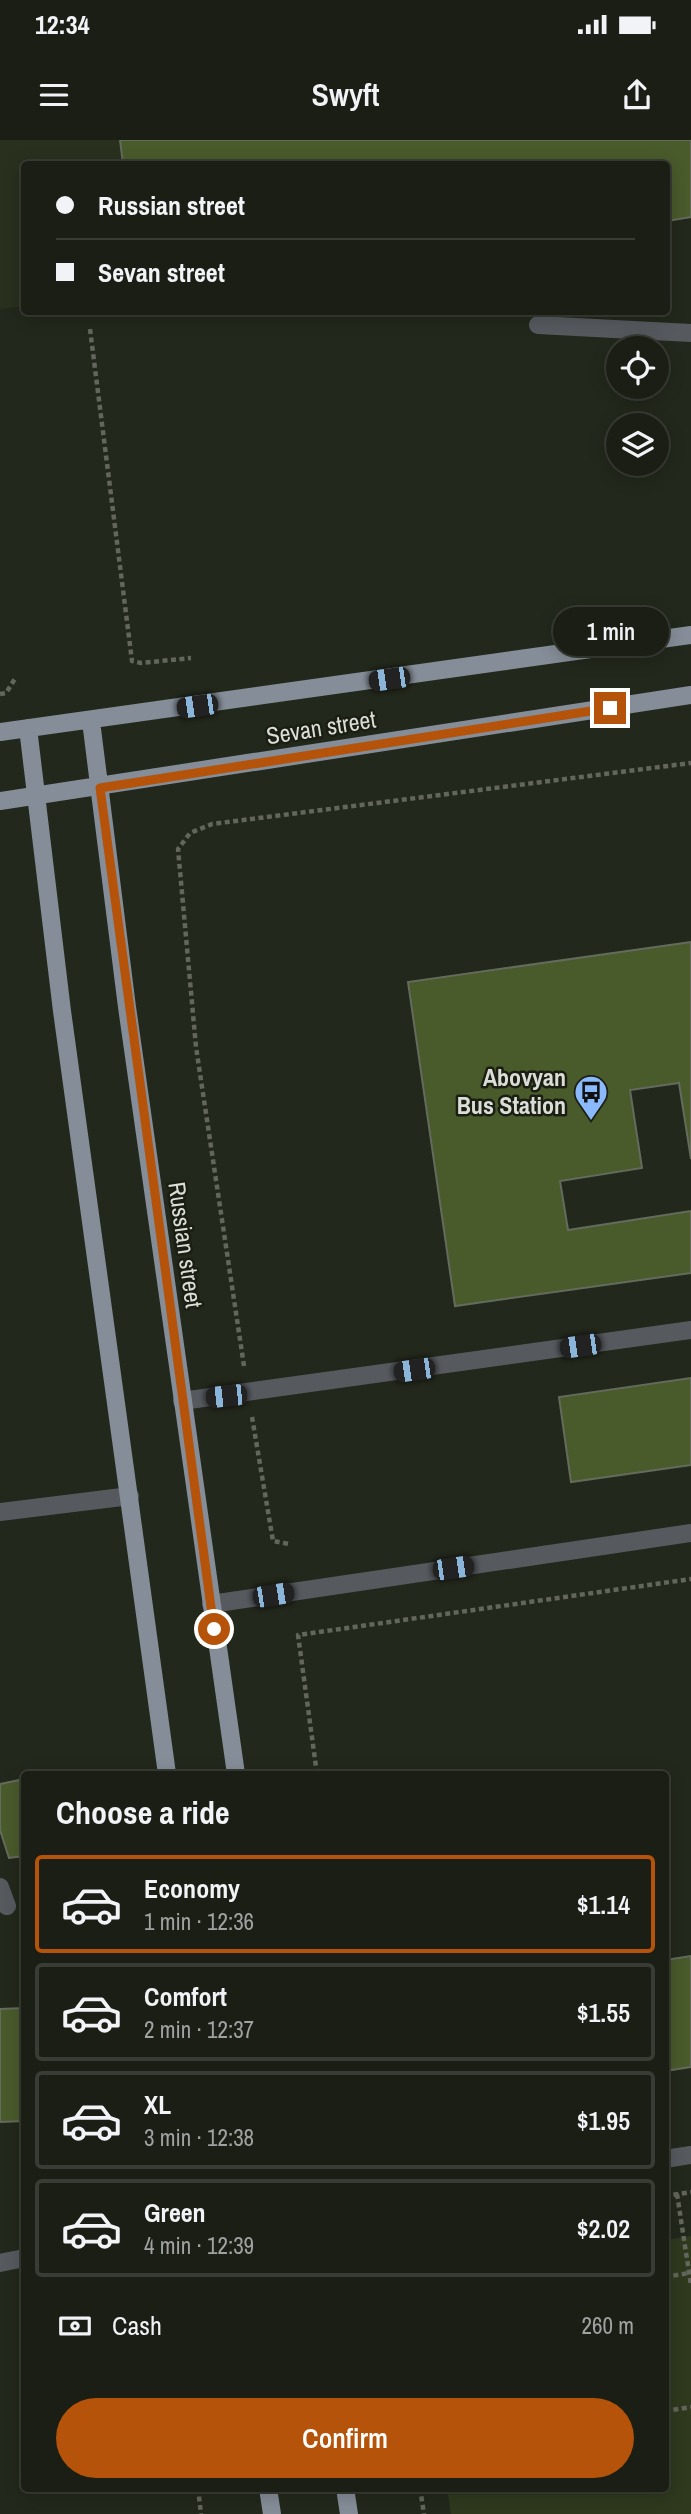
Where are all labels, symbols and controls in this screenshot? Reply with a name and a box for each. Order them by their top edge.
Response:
text: 12:34 [35,7,90,42]
text: Swyft [311,73,380,116]
icon: menu [35,76,73,114]
icon: share [618,76,656,114]
text: Russian street [98,188,245,223]
text: Sevan street [98,255,225,290]
map controls [606,336,669,476]
button: locate [606,336,669,399]
button: layers [606,413,669,476]
callout: 1 min [552,606,668,656]
text: 1 min [587,616,635,647]
car [367,666,412,692]
route end [594,692,626,724]
car [175,693,220,719]
street label: Sevan street [264,702,378,751]
place label: Abovyan Bus Station [457,1061,566,1121]
bus stop icon: Abovyan Bus Station [572,1073,610,1122]
street label: Russian street [161,1180,211,1310]
car [558,1333,603,1359]
car [392,1357,437,1383]
car [205,1383,248,1409]
car [431,1555,476,1581]
car [251,1581,296,1609]
route start [198,1613,230,1645]
text: Choose a ride [56,1791,230,1834]
text: Economy [144,1871,240,1906]
icon: car [60,1873,123,1936]
text: $1.14 [577,1887,630,1922]
text: 1 min · 12:36 [144,1906,254,1937]
text: Comfort [144,1979,227,2014]
icon: car [60,1981,123,2044]
text: $1.55 [577,1995,630,2030]
text: 2 min · 12:37 [144,2014,254,2045]
text: XL [144,2087,171,2122]
icon: car [60,2089,123,2152]
text: $1.95 [577,2103,630,2138]
text: 3 min · 12:38 [144,2122,254,2153]
text: Green [144,2195,206,2230]
icon: car [60,2197,123,2260]
text: $2.02 [577,2211,630,2246]
text: 4 min · 12:39 [144,2230,254,2261]
icon: cash [56,2307,94,2345]
text: Cash [112,2308,162,2343]
text: 260 m [582,2310,634,2341]
button: Confirm [56,2398,634,2478]

